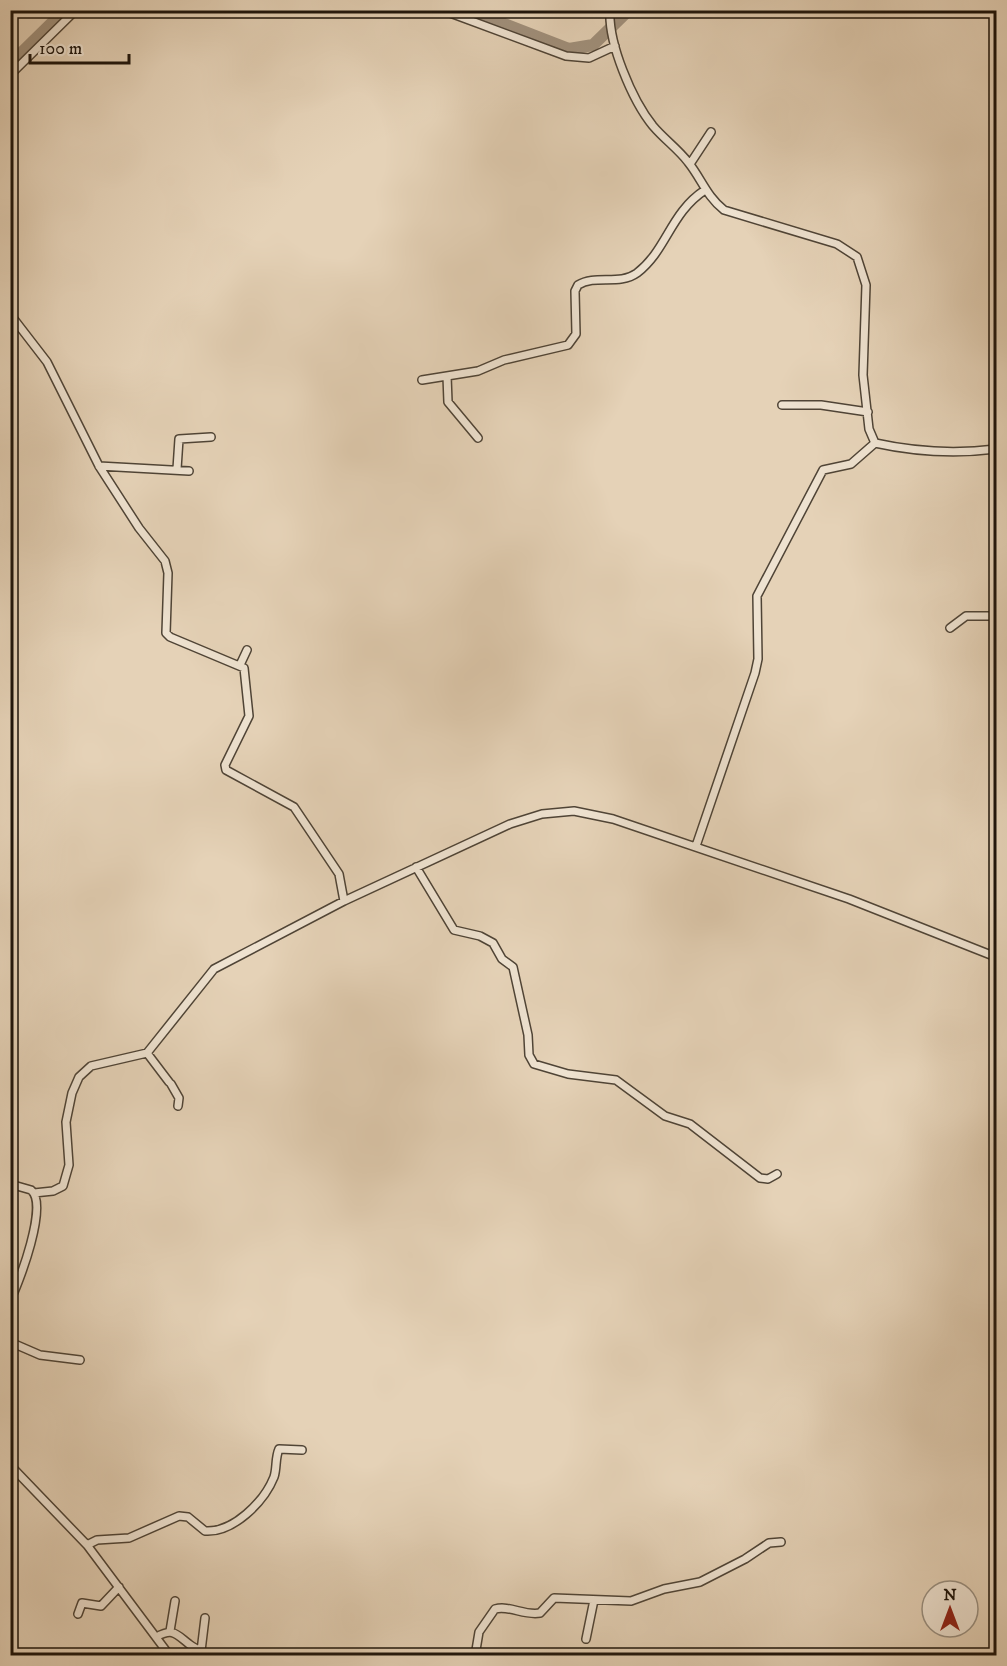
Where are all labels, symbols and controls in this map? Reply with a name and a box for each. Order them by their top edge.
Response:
scale bar [30,27,129,65]
text: 100 m [39,38,82,60]
north arrow [920,1579,980,1639]
text: N [943,1585,957,1605]

